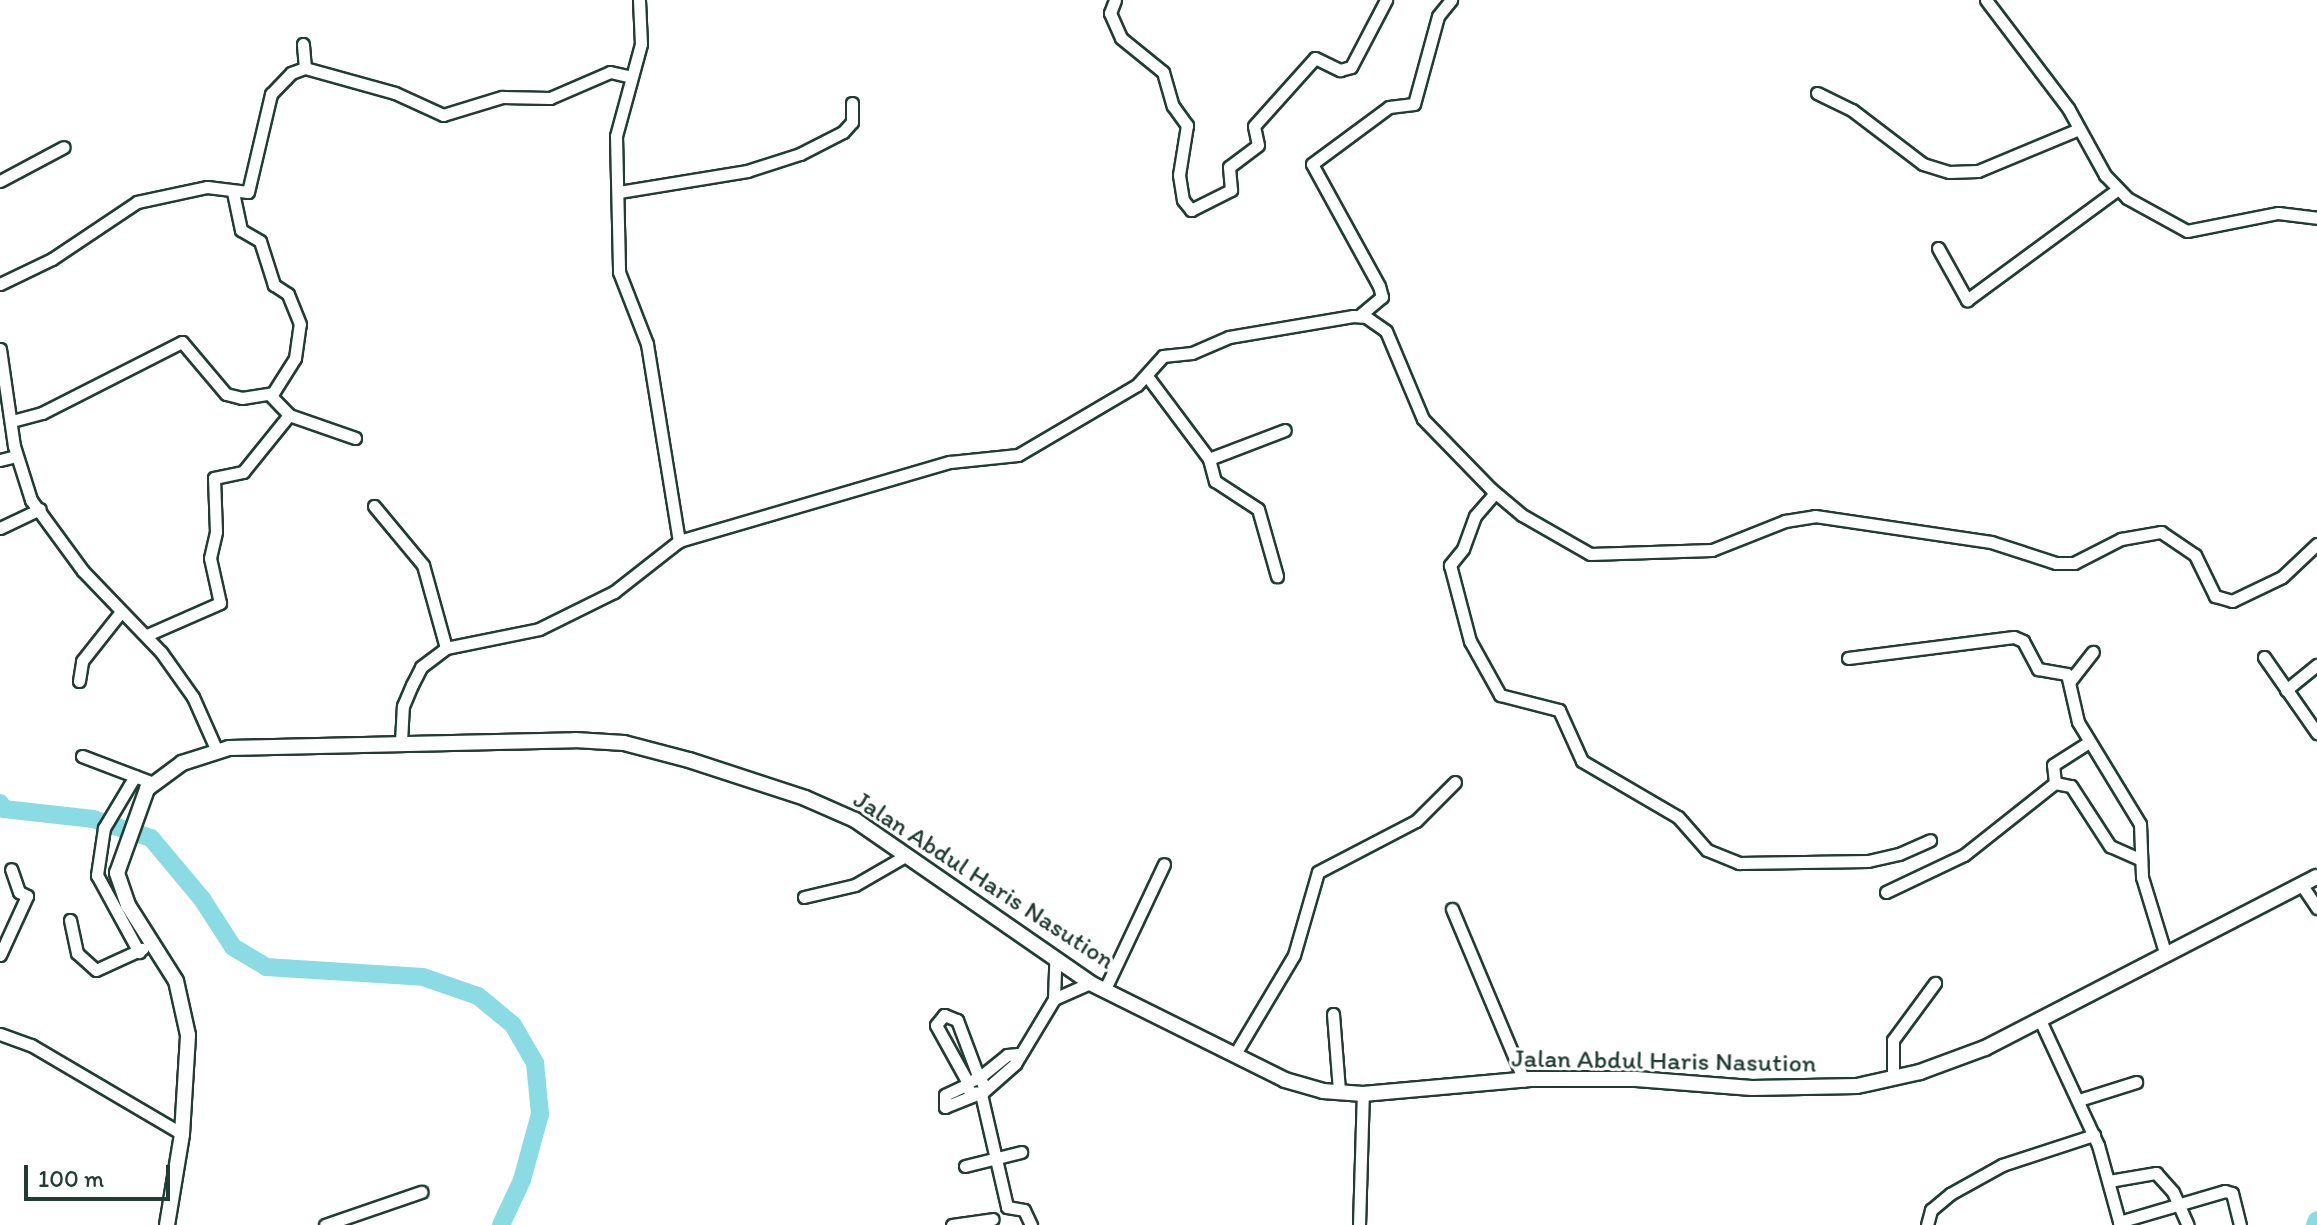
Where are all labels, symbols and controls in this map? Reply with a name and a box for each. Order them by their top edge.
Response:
street label: Jalan Abdul Haris Nasution [848,784,1120,976]
street label: Jalan Abdul Haris Nasution [1512,1043,1816,1079]
scale bar [28,1149,174,1199]
text: 100 m [38,1164,104,1193]

